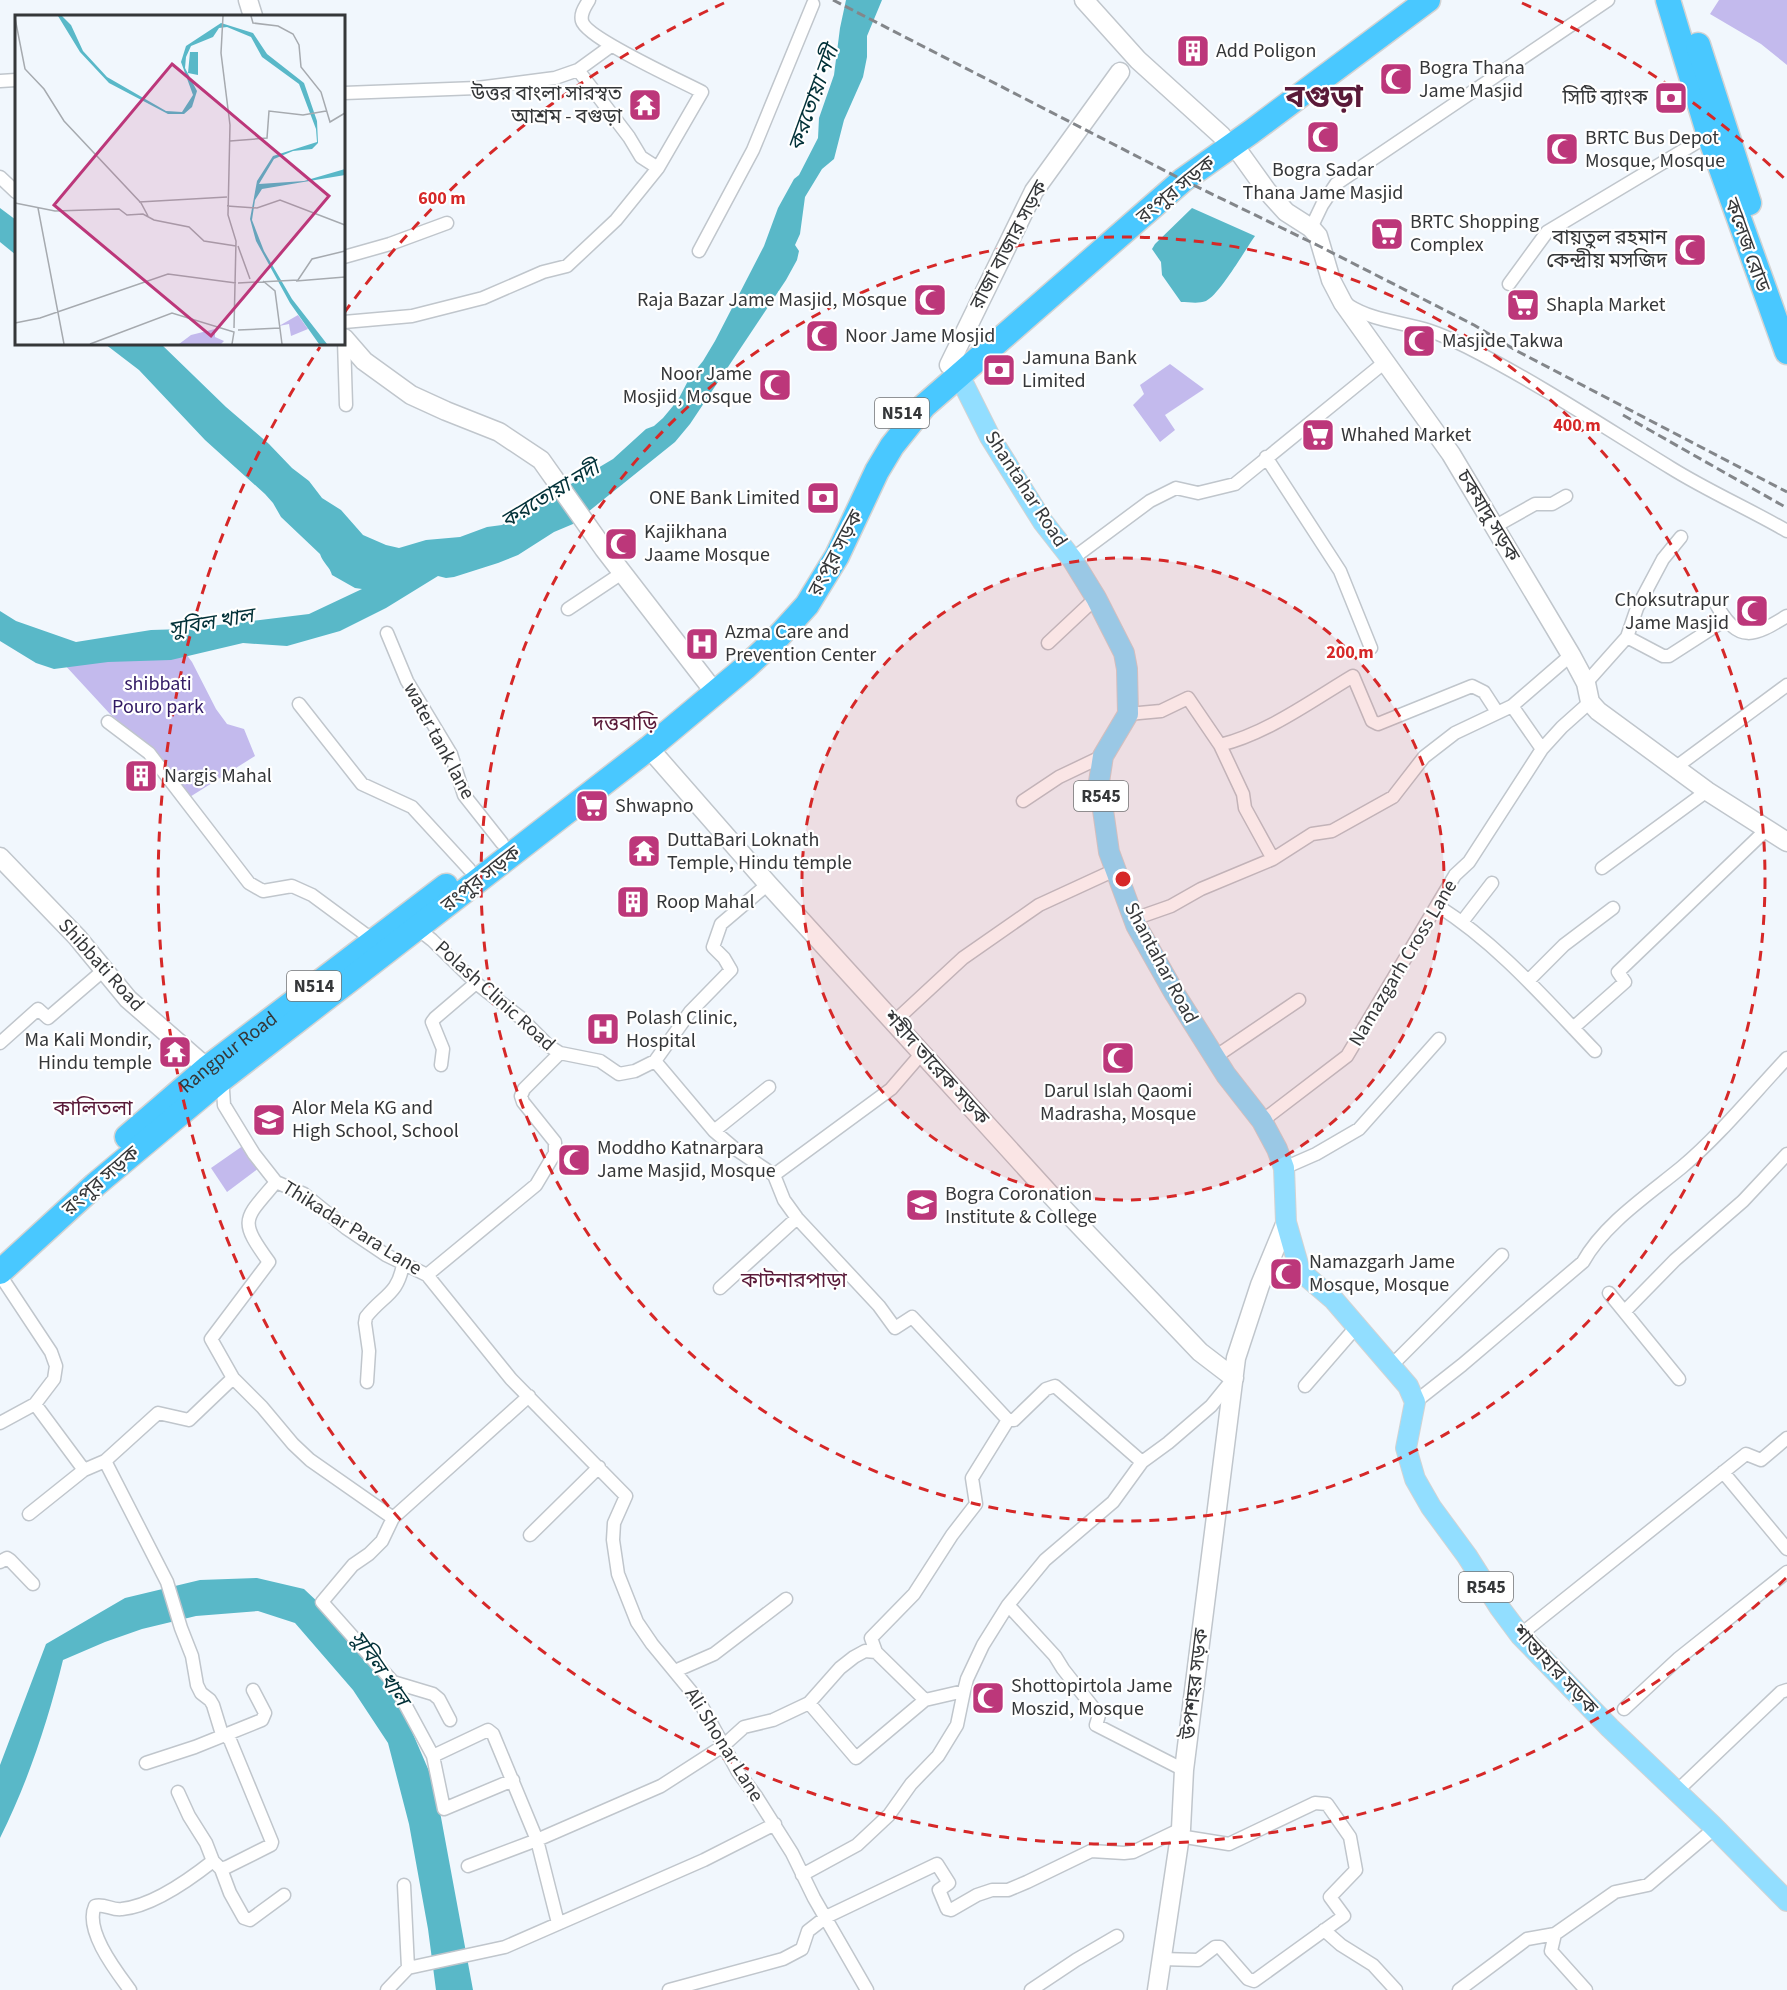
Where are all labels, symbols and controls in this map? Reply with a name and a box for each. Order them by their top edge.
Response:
inset map [15,15,345,345]
building icon: Add Poligon [1175,33,1211,69]
water label: করতোয়া নদী [780,37,847,155]
place label: Add Poligon [1216,37,1316,65]
place label: Bogra Thana Jame Masjid [1419,54,1525,105]
mosque icon: Bogra Thana Jame Masjid [1378,61,1414,97]
district label: বগুড়া [1284,74,1364,120]
place label: উত্তর বাংলা সারস্বত আশ্রম - বগুড়া [470,80,623,131]
bank icon: সিটি ব্যাংক [1653,80,1689,116]
place label: সিটি ব্যাংক [1561,84,1649,112]
temple icon: উত্তর বাংলা সারস্বত আশ্রম - বগুড়া [627,87,663,123]
mosque icon: Bogra Sadar Thana Jame Masjid [1305,119,1341,155]
place label: BRTC Bus Depot Mosque, Mosque [1585,124,1725,175]
mosque icon: BRTC Bus Depot Mosque, Mosque [1544,131,1580,167]
street label: রংপুর সড়ক [1130,149,1222,231]
place label: Bogra Sadar Thana Jame Masjid [1243,156,1403,207]
street label: রাজা বাজার সড়ক [963,175,1055,315]
text: 600 m [418,186,466,211]
street label: কলেজ রোড [1717,193,1777,297]
place label: BRTC Shopping Complex [1410,208,1539,259]
supermarket icon: BRTC Shopping Complex [1369,216,1405,252]
place label: বায়তুল রহমান কেন্দ্রীয় মসজিদ [1546,224,1668,275]
mosque icon: বায়তুল রহমান কেন্দ্রীয় মসজিদ [1672,232,1708,268]
mosque icon: Raja Bazar Jame Masjid, Mosque [912,282,948,318]
place label: Raja Bazar Jame Masjid, Mosque [637,286,907,314]
supermarket icon: Shapla Market [1505,287,1541,323]
place label: Shapla Market [1546,291,1666,319]
mosque icon: Noor Jame Mosjid [804,318,840,354]
place label: Noor Jame Mosjid [845,322,995,350]
mosque icon: Masjide Takwa [1401,323,1437,359]
place label: Masjide Takwa [1442,327,1563,355]
place label: Jamuna Bank Limited [1022,344,1137,395]
bank icon: Jamuna Bank Limited [981,352,1017,388]
place label: Noor Jame Mosjid, Mosque [623,360,752,411]
mosque icon: Noor Jame Mosjid, Mosque [757,367,793,403]
road number: N514 [875,398,929,428]
text: 400 m [1553,413,1601,438]
supermarket icon: Whahed Market [1300,417,1336,453]
place label: Whahed Market [1341,421,1471,449]
street label: Shantahar Road [978,425,1074,553]
water label: করতোয়া নদী [495,450,609,535]
street label: চকযাদু সড়ক [1449,464,1527,568]
bank icon: ONE Bank Limited [805,480,841,516]
place label: ONE Bank Limited [649,484,800,512]
street label: রংপুর সড়ক [801,504,871,602]
place label: Kajikhana Jaame Mosque [644,518,770,569]
mosque icon: Kajikhana Jaame Mosque [603,526,639,562]
place label: Choksutrapur Jame Masjid [1614,586,1729,637]
mosque icon: Choksutrapur Jame Masjid [1734,593,1770,629]
water label: সুবিল খাল [166,599,259,644]
place label: Azma Care and Prevention Center [725,618,876,669]
hospital icon: Azma Care and Prevention Center [684,626,720,662]
text: 200 m [1326,640,1374,665]
park label: shibbati Pouro park [112,670,204,721]
street label: water tank lane [396,678,482,804]
district label: দত্তবাড়ি [591,708,659,738]
building icon: Nargis Mahal [123,758,159,794]
place label: Nargis Mahal [164,762,272,790]
road number: R545 [1074,781,1128,811]
supermarket icon: Shwapno [574,788,610,824]
place label: Shwapno [615,792,694,820]
place label: DuttaBari Loknath Temple, Hindu temple [667,826,852,877]
temple icon: DuttaBari Loknath Temple, Hindu temple [626,833,662,869]
street label: রংপুর সড়ক [435,839,527,920]
centre of rings [1113,869,1133,889]
street label: Namazgarh Cross Lane [1342,874,1464,1052]
building icon: Roop Mahal [615,884,651,920]
place label: Roop Mahal [656,888,755,916]
street label: Shantahar Road [1117,897,1205,1029]
street label: Shibbati Road [52,912,150,1018]
street label: Polash Clinic Road [429,934,561,1058]
road number: N514 [287,971,341,1001]
place label: Polash Clinic, Hospital [626,1004,738,1055]
street label: শহীদ তারেক সড়ক [876,1004,996,1132]
street label: Rangpur Road [173,1005,284,1100]
hospital icon: Polash Clinic, Hospital [585,1011,621,1047]
place label: Ma Kali Mondir, Hindu temple [25,1026,152,1077]
temple icon: Ma Kali Mondir, Hindu temple [157,1034,193,1070]
mosque icon: Darul Islah Qaomi Madrasha, Mosque [1100,1040,1136,1076]
place label: Darul Islah Qaomi Madrasha, Mosque [1040,1077,1196,1128]
district label: কালিতলা [52,1093,133,1123]
place label: Alor Mela KG and High School, School [292,1094,459,1145]
school or university icon: Alor Mela KG and High School, School [251,1102,287,1138]
place label: Moddho Katnarpara Jame Masjid, Mosque [597,1134,776,1185]
street label: রংপুর সড়ক [56,1139,146,1223]
mosque icon: Moddho Katnarpara Jame Masjid, Mosque [556,1142,592,1178]
street label: Thikadar Para Lane [277,1174,427,1282]
place label: Bogra Coronation Institute & College [945,1180,1097,1231]
school or university icon: Bogra Coronation Institute & College [904,1187,940,1223]
place label: Namazgarh Jame Mosque, Mosque [1309,1248,1455,1299]
mosque icon: Namazgarh Jame Mosque, Mosque [1268,1256,1304,1292]
district label: কাটনারপাড়া [740,1265,847,1295]
road number: R545 [1459,1572,1513,1602]
street label: শান্তাহার সড়ক [1505,1618,1605,1722]
water label: সুবিল খাল [343,1624,419,1715]
street label: উপশহর সড়ক [1174,1626,1216,1742]
place label: Shottopirtola Jame Moszid, Mosque [1011,1672,1172,1723]
mosque icon: Shottopirtola Jame Moszid, Mosque [970,1680,1006,1716]
street label: Ali Shonar Lane [678,1682,770,1808]

